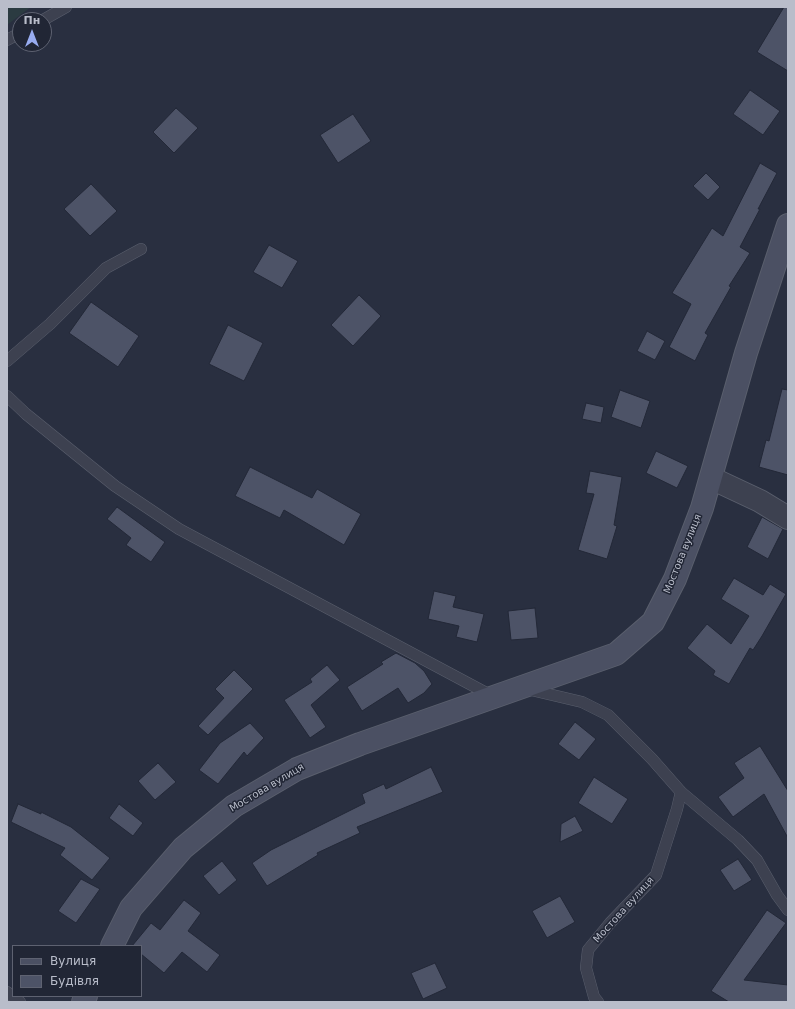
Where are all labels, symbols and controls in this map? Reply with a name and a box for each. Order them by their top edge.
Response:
north arrow [12,12,52,52]
text: Пн [24,14,40,27]
street label: Мостова вулиця [662,512,704,596]
street label: Мостова вулиця [228,761,306,815]
street label: Мостова вулиця [591,874,657,946]
legend [12,945,142,997]
text: Вулиця [50,954,96,968]
text: Будівля [50,974,99,988]

